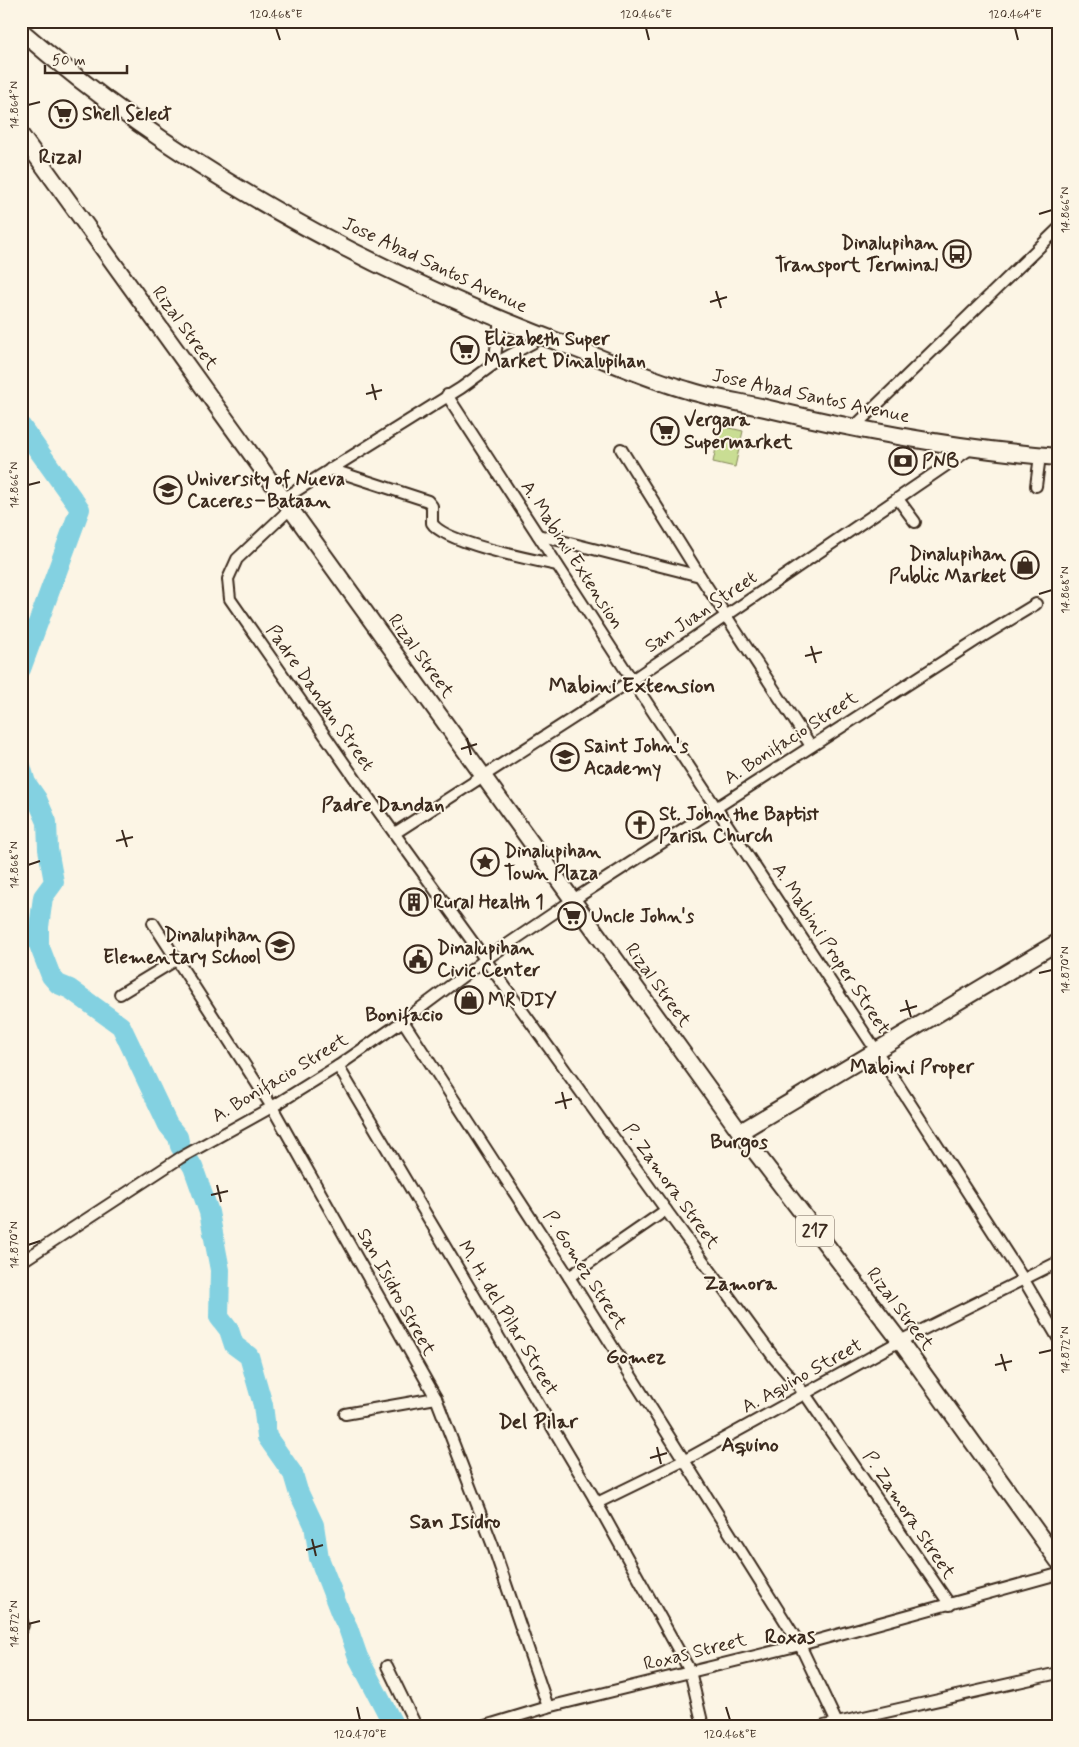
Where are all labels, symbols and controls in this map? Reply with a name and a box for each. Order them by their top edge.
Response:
text: 120.468°E [250,7,302,23]
text: 120.466°E [620,7,672,23]
text: 120.464°E [988,7,1042,23]
scale bar [45,42,128,74]
text: 50 m [52,51,86,71]
text: 14.864°N [7,81,23,129]
supermarket icon: Shell Select [48,99,78,129]
place label: Shell Select [82,102,172,127]
district label: Rizal [39,143,81,171]
text: 14.866°N [1058,187,1074,233]
street label: Jose Abad Santos Avenue [338,211,532,319]
place label: Dinalupihan Transport Terminal [775,231,938,278]
bus stop icon: Dinalupihan Transport Terminal [942,239,972,269]
street label: Rizal Street [146,281,224,375]
place label: Elizabeth Super Market Dinalupihan [484,327,646,374]
supermarket icon: Elizabeth Super Market Dinalupihan [450,335,480,365]
street label: Jose Abad Santos Avenue [710,363,912,429]
place label: Vergara Supermarket [684,408,793,455]
supermarket icon: Vergara Supermarket [650,416,680,446]
bank icon: PNB [888,446,918,476]
place label: PNB [922,449,959,474]
text: 14.866°N [7,462,23,508]
place label: University of Nueva Caceres–Bataan [187,467,345,514]
school or university icon: University of Nueva Caceres–Bataan [153,475,183,505]
street label: A. Mabini Extension [515,476,629,634]
place label: Dinalupihan Public Market [889,542,1006,589]
shop icon: Dinalupihan Public Market [1010,550,1040,580]
street label: San Juan Street [640,565,762,659]
text: 14.868°N [1058,566,1074,614]
street label: Rizal Street [382,609,460,703]
street label: Padre Dandan Street [260,620,380,776]
district label: Mabini Extension [549,672,715,700]
street label: A. Bonifacio Street [719,685,863,791]
place label: Saint John's Academy [584,734,689,782]
school or university icon: Saint John's Academy [550,742,580,772]
district label: Padre Dandan [321,792,445,819]
place label: St. John the Baptist Parish Church [659,802,820,849]
church icon: St. John the Baptist Parish Church [625,810,655,840]
place label: Dinalupihan Town Plaza [504,839,601,886]
text: 14.868°N [7,841,23,889]
place icon: Dinalupihan Town Plaza [470,847,500,877]
street label: A. Mabini Proper Street [766,858,896,1040]
building icon: Rural Health 1 [399,887,429,917]
place label: Rural Health 1 [433,890,544,915]
supermarket icon: Uncle John's [557,901,587,931]
place label: Uncle John's [591,904,695,929]
place label: Dinalupihan Elementary School [103,923,261,970]
school or university icon: Dinalupihan Elementary School [265,931,295,961]
place label: Dinalupihan Civic Center [437,936,540,983]
street label: Rizal Street [619,938,697,1032]
public building icon: Dinalupihan Civic Center [403,944,433,974]
text: 14.870°N [1058,946,1074,994]
shop icon: MR DIY [454,985,484,1015]
place label: MR DIY [488,988,557,1013]
district label: Bonifacio [365,1002,443,1029]
street label: A. Bonifacio Street [207,1027,353,1129]
district label: Mabini Proper [850,1054,975,1081]
street label: P. Zamora Street [617,1118,725,1254]
district label: Burgos [710,1129,768,1158]
street label: P. Gomez Street [537,1206,633,1334]
road number: 217 [796,1216,834,1246]
text: 14.870°N [7,1221,23,1269]
street label: San Isidro Street [351,1224,441,1360]
street label: M. H. del Pilar Street [452,1236,564,1400]
street label: Rizal Street [860,1262,940,1356]
district label: Zamora [703,1271,778,1298]
text: 14.872°N [1058,1326,1074,1374]
street label: A. Aquino Street [737,1333,867,1419]
district label: Gomez [606,1344,666,1371]
district label: Del Pilar [498,1408,579,1436]
district label: Aquino [721,1431,779,1459]
street label: P. Zamora Street [857,1446,961,1584]
district label: San Isidro [409,1508,501,1536]
text: 14.872°N [7,1600,23,1648]
district label: Roxas [765,1623,816,1651]
street label: Roxas Street [641,1627,749,1677]
text: 120.470°E [333,1727,387,1743]
text: 120.468°E [704,1727,756,1743]

